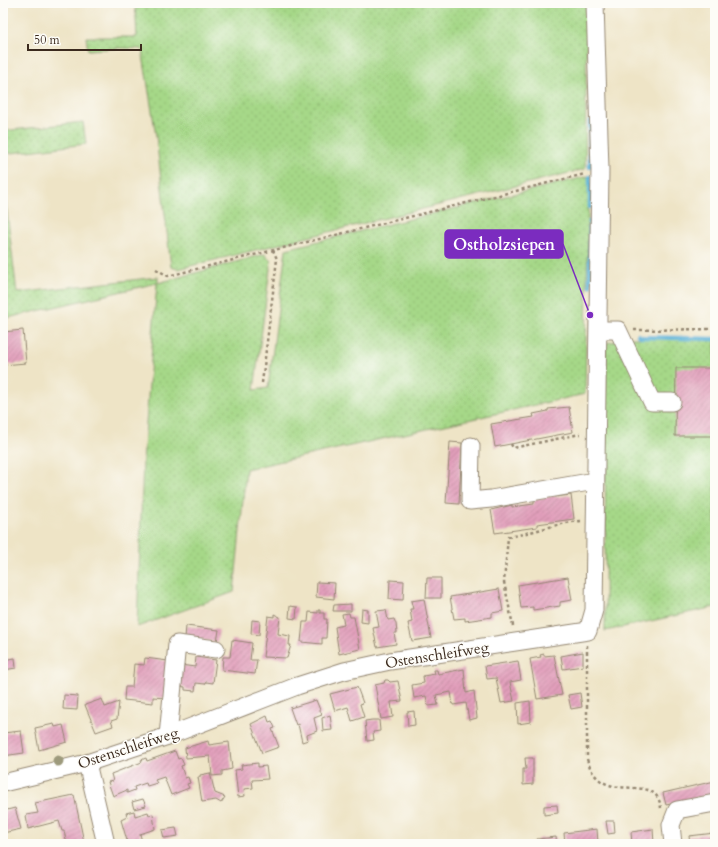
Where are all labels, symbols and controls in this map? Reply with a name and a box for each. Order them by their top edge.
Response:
scale bar [28,26,141,52]
text: 50 m [34,32,61,48]
callout: Ostholzsiepen [445,230,563,258]
text: Ostholzsiepen [453,234,556,256]
street label: Ostenschleifweg [384,637,491,673]
street label: Ostenschleifweg [75,722,181,774]

